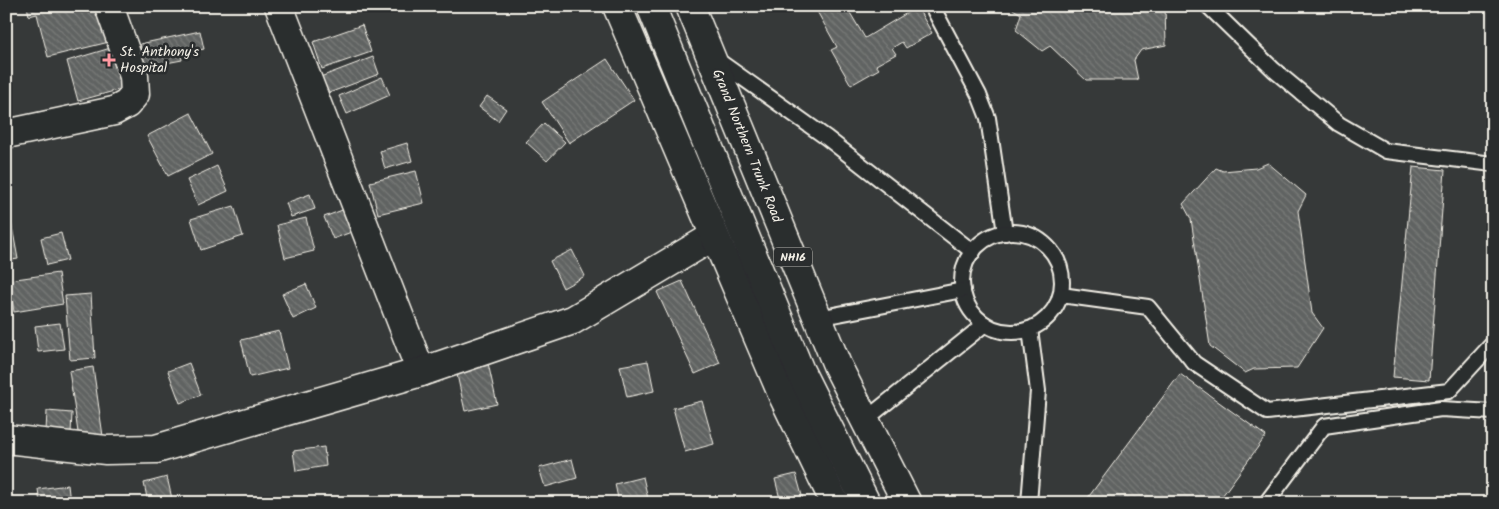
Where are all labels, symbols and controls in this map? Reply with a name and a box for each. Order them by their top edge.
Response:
place label: St. Anthony's Hospital [120,41,199,79]
marker: St. Anthony's Hospital [102,53,116,67]
street label: Grand Northern Trunk Road [706,66,788,227]
road number: NH16 [774,248,812,266]

